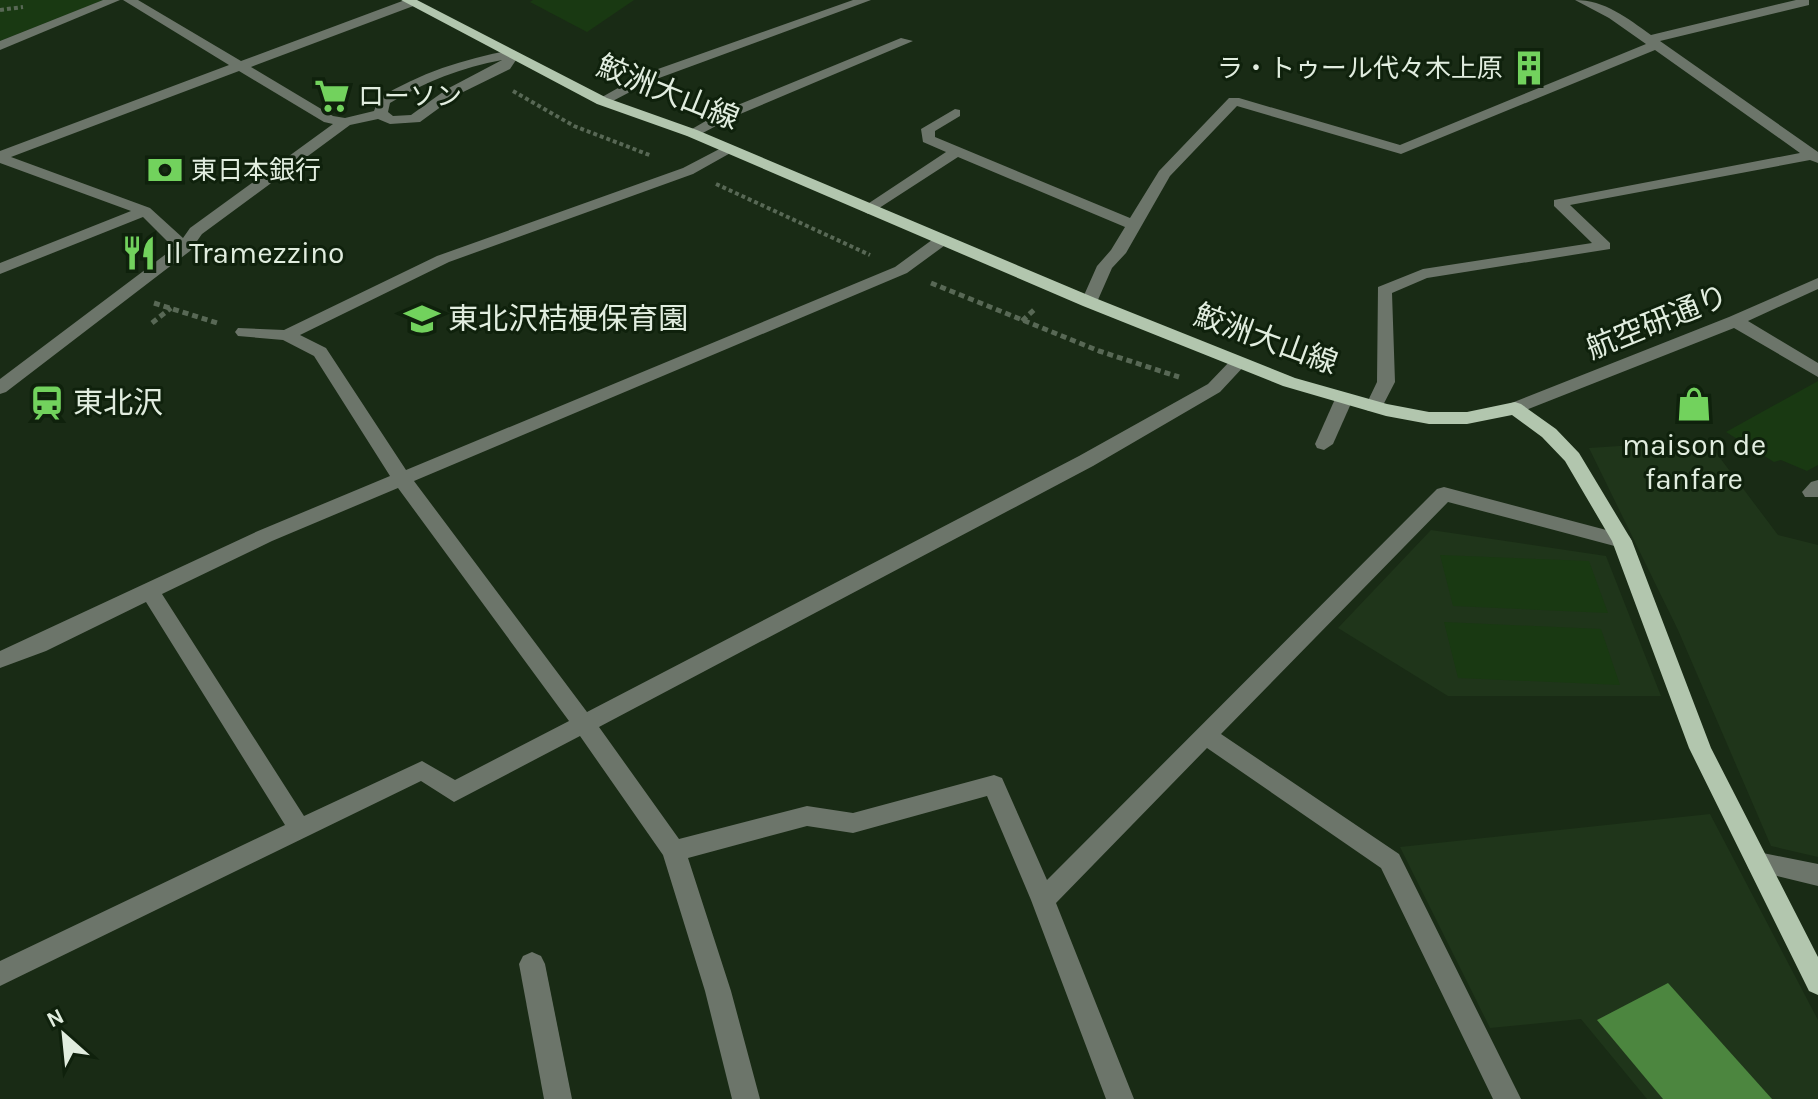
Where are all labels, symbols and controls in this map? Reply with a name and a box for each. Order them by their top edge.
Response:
street label: 鮫洲大山線 [592,47,744,137]
building icon: ラ・トゥール代々木上原 [1510,49,1548,87]
place label: ラ・トゥール代々木上原 [1217,53,1503,84]
supermarket icon: ローソン [313,77,351,115]
place label: ローソン [358,81,462,112]
bank icon: 東日本銀行 [146,151,184,189]
place label: 東日本銀行 [191,155,321,186]
restaurant icon: Il Tramezzino [120,234,158,272]
place label: Il Tramezzino [165,235,345,271]
street label: 航空研通り [1581,277,1733,367]
street label: 鮫洲大山線 [1189,296,1343,382]
school or university icon: 東北沢桔梗保育園 [403,300,441,338]
place label: 東北沢桔梗保育園 [448,301,688,337]
station icon: 東北沢 [28,384,66,422]
place label: 東北沢 [73,385,163,421]
shop icon: maison de fanfare [1675,385,1713,423]
place label: maison de fanfare [1622,427,1766,497]
north arrow [24,995,104,1075]
text: N [42,1003,68,1033]

